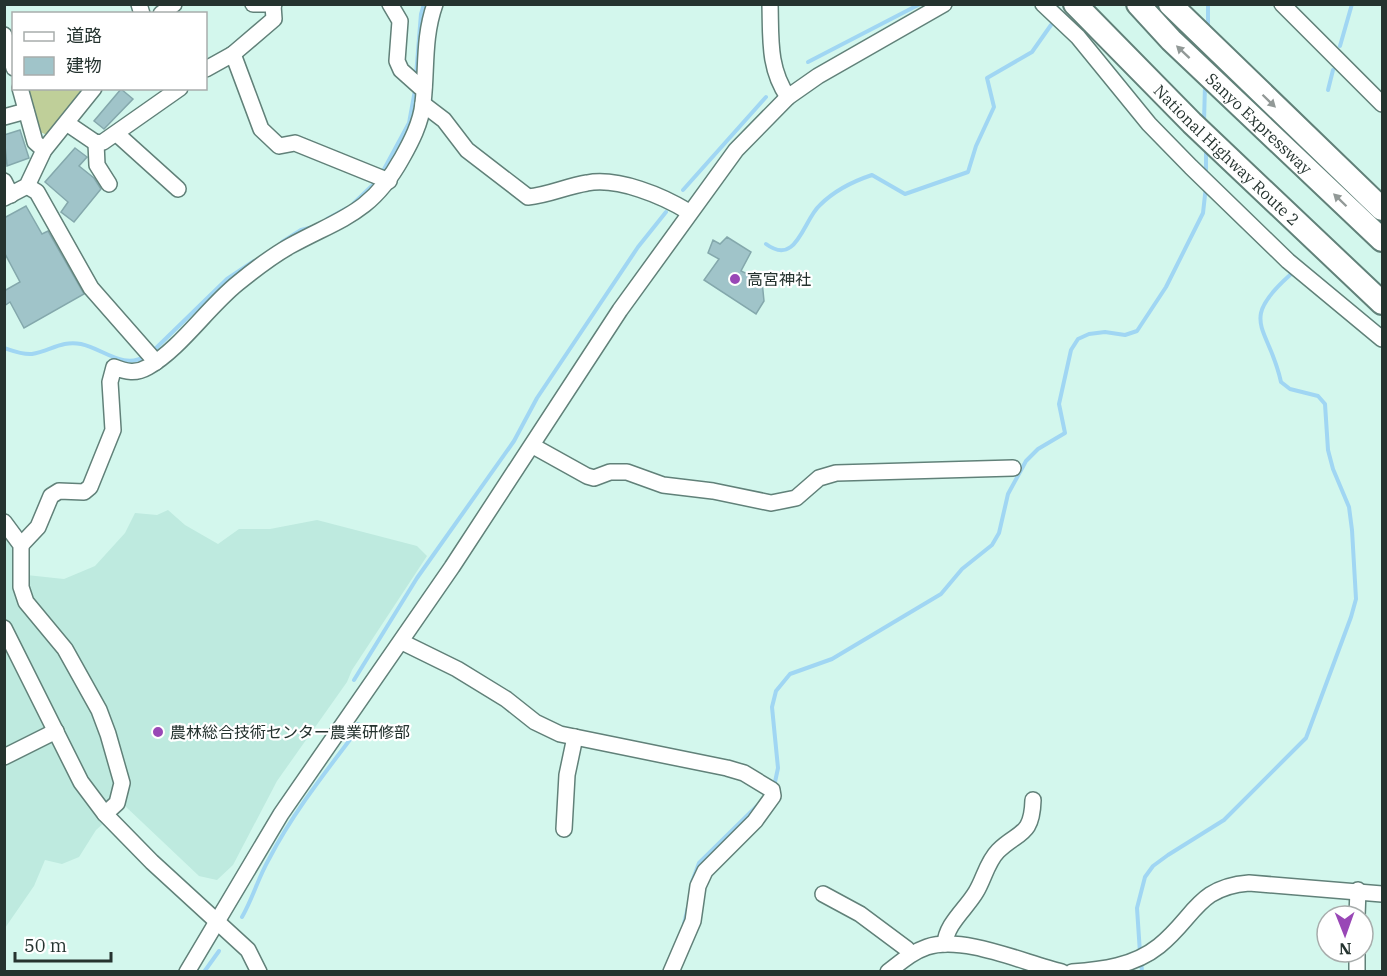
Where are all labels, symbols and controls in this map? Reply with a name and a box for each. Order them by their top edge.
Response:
legend [12,12,207,90]
text: 道路 [66,24,102,47]
one-way arrow [1177,45,1191,59]
text: 建物 [66,54,102,77]
street label: Sanyo Expressway [1202,68,1317,179]
street label: National Highway Route 2 [1150,80,1304,230]
one-way arrow [1262,93,1276,107]
one-way arrow [1332,193,1347,207]
place label: 高宮神社 [747,269,811,289]
marker: 高宮神社 [728,272,742,286]
place label: 農林総合技術センター農業研修部 [170,722,410,742]
marker: 農林総合技術センター農業研修部 [151,725,165,739]
north arrow [1315,904,1375,964]
scale bar [15,925,111,963]
text: 50 m [24,934,67,957]
text: N [1339,939,1352,959]

